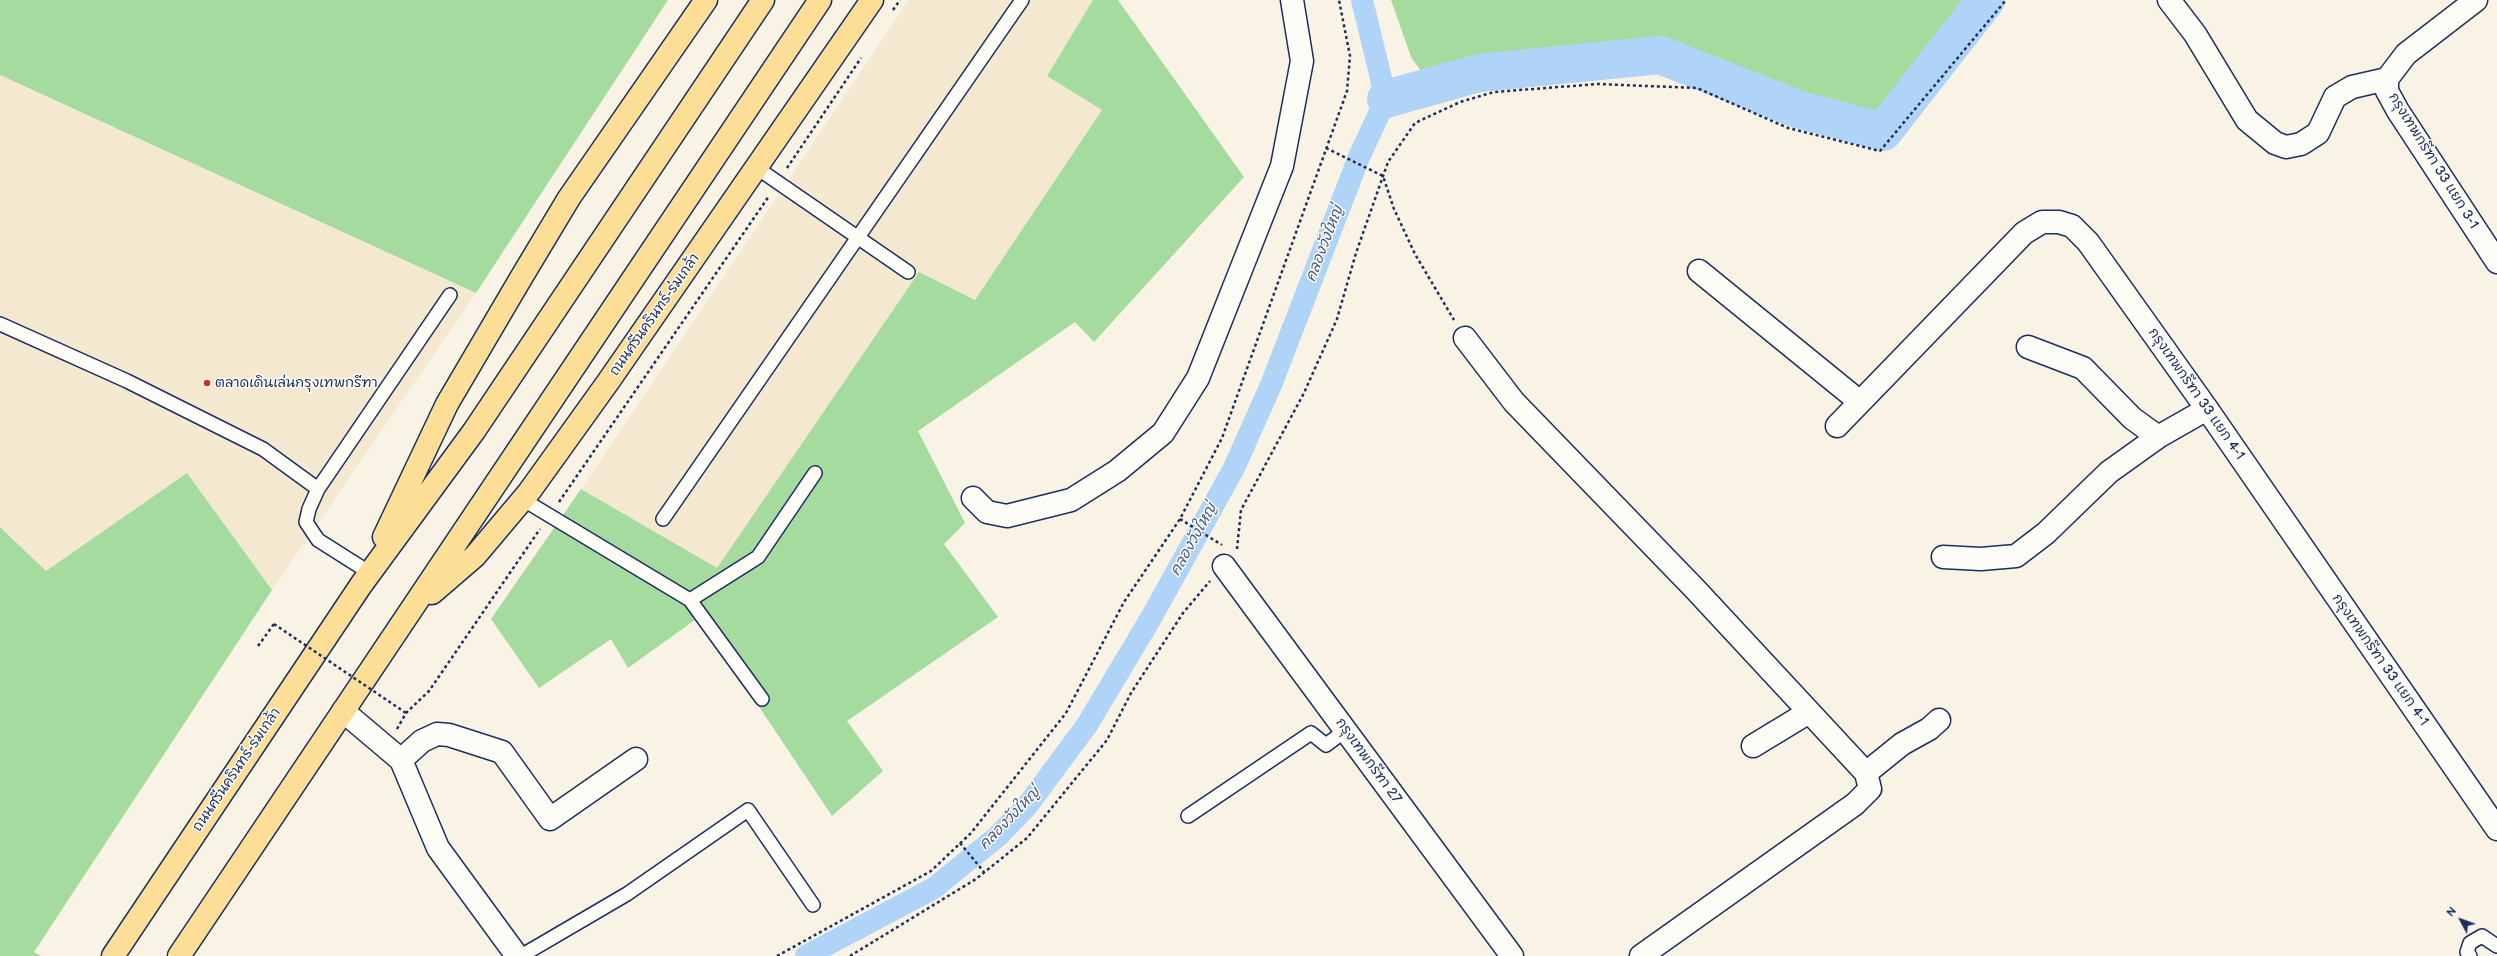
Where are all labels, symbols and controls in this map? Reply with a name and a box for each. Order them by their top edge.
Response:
street label: กรุงเทพกรีฑา 33 แยก 3-1 [2384,90,2482,232]
water label: คลองวังใหญ่ [1302,204,1348,284]
street label: ถนนศรีนครินทร์-ร่มเกล้า [606,251,704,379]
street label: กรุงเทพกรีฑา 33 แยก 4-1 [2144,325,2248,463]
place label: ตลาดเดินเล่นกรุงเทพกรีฑา [215,375,378,391]
marker: ตลาดเดินเล่นกรุงเทพกรีฑา [202,378,212,388]
water label: คลองวังใหญ่ [1167,501,1221,579]
street label: กรุงเทพกรีฑา 33 แยก 4-1 [2328,591,2432,729]
street label: ถนนศรีนครินทร์-ร่มเกล้า [189,705,285,835]
street label: กรุงเทพกรีฑา 27 [1331,715,1405,807]
water label: คลองวังใหญ่ [976,784,1044,854]
north arrow [2441,900,2481,940]
text: N [2444,904,2459,919]

